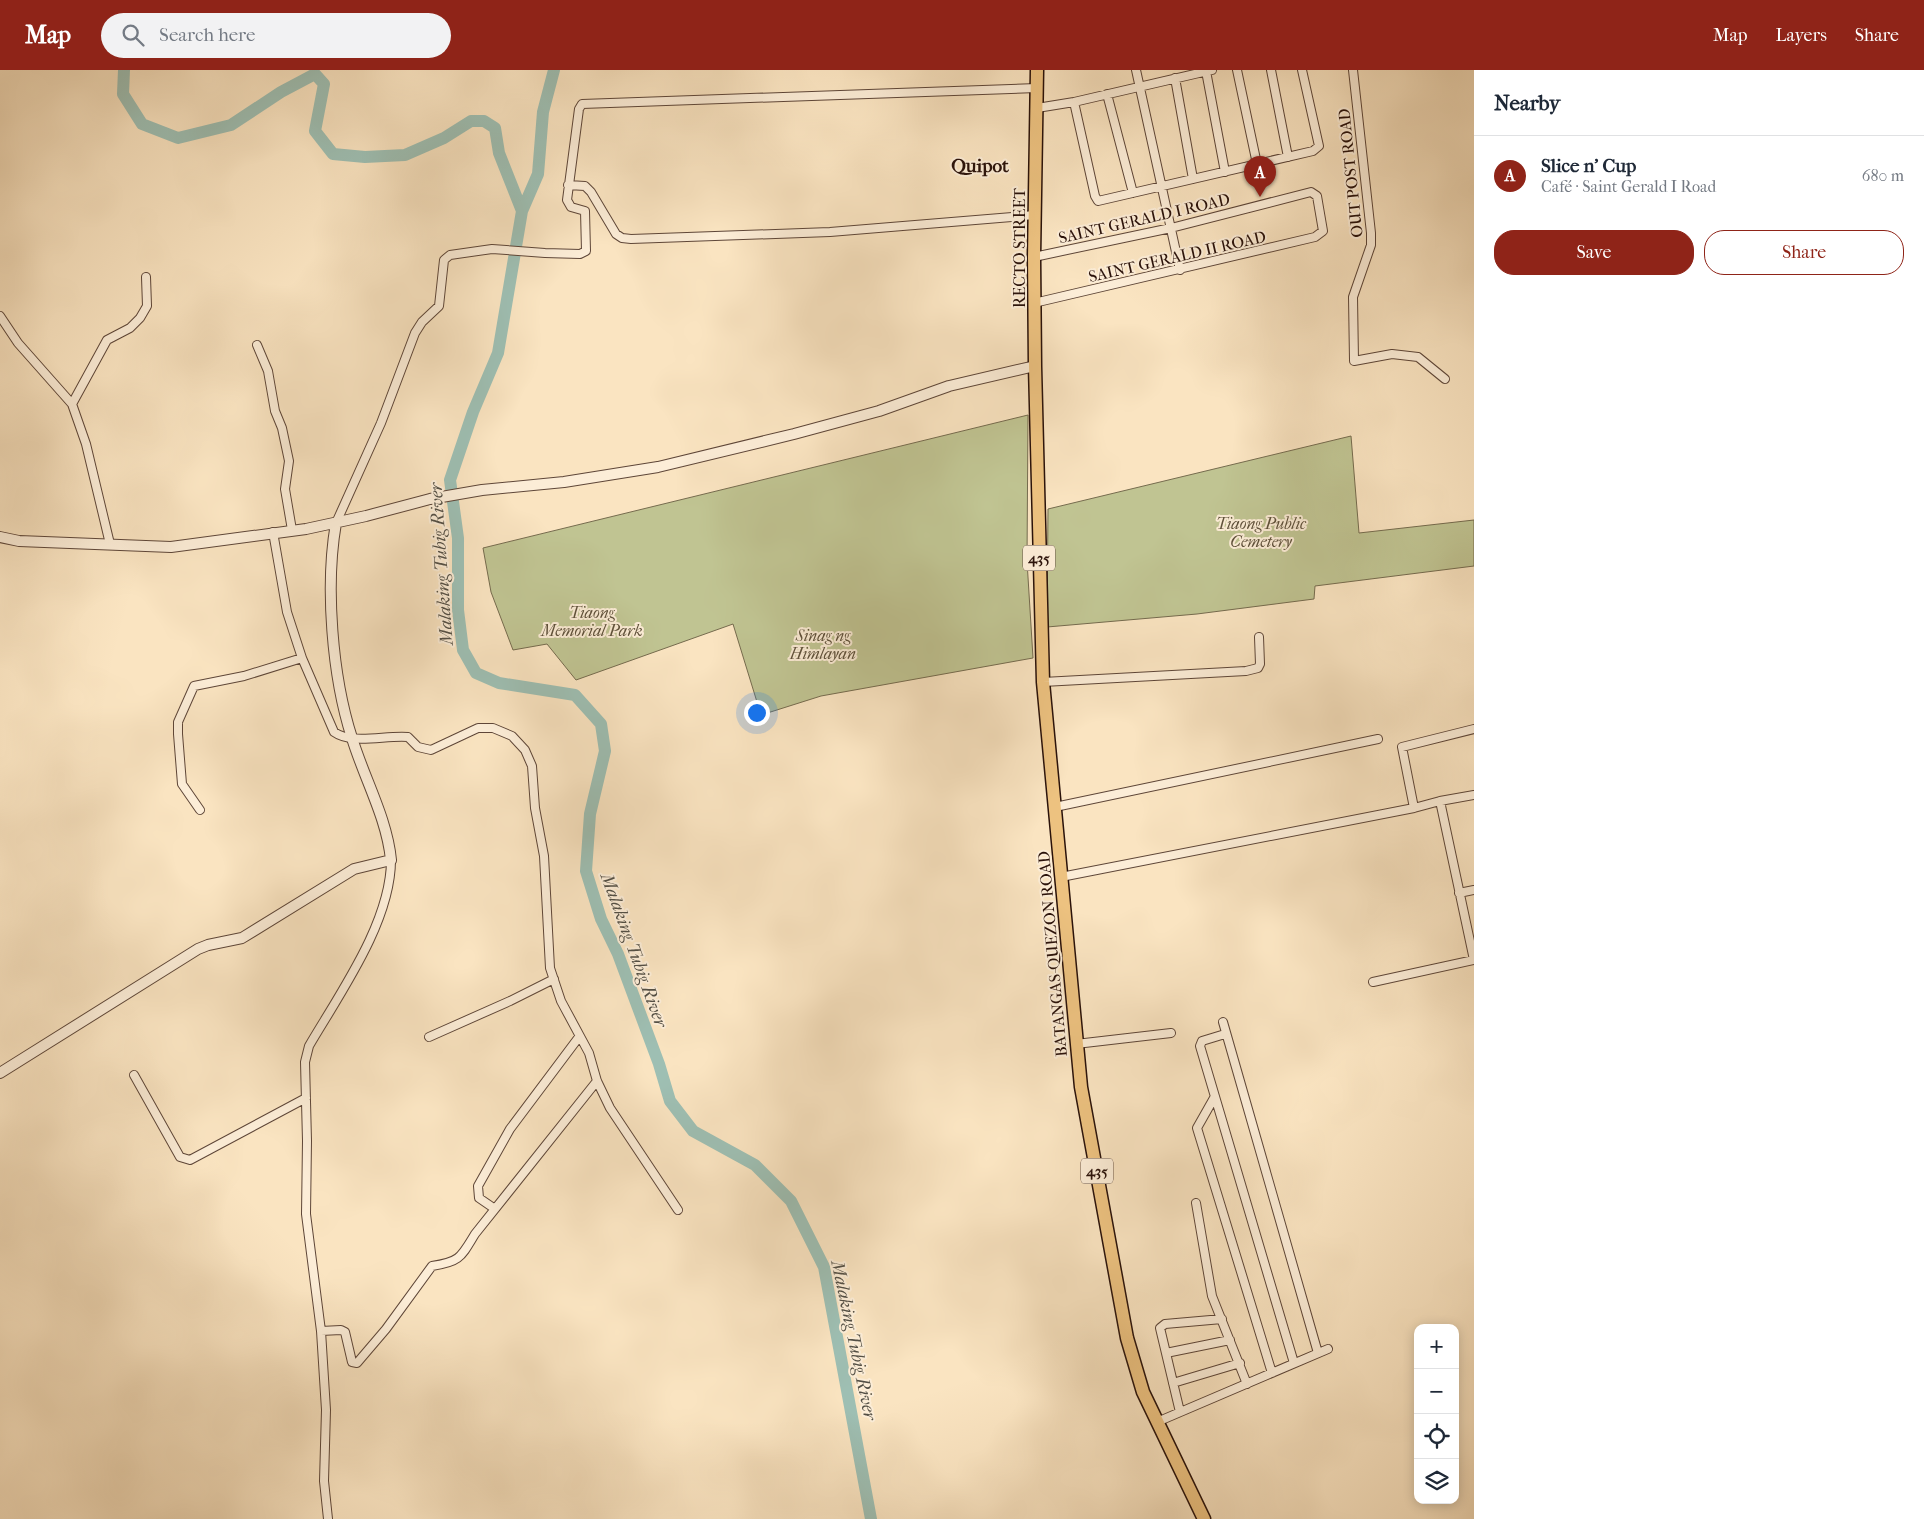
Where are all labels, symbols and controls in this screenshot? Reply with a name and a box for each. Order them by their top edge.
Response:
search box [101,13,451,58]
text: Map [25,21,71,49]
icon: search [119,21,147,49]
text: Search here [159,24,255,46]
text: Map [1713,25,1747,46]
text: Layers [1775,25,1827,46]
text: Share [1855,25,1899,46]
text: Nearby [1494,91,1560,115]
street label: OUT POST ROAD [1334,107,1367,239]
district label: Quipot [951,155,1009,177]
text: Slice n' Cup [1541,155,1636,177]
pin: A [1244,156,1276,197]
text: A [1505,166,1515,185]
text: 680 m [1862,166,1904,185]
text: Café · Saint Gerald I Road [1541,177,1716,196]
street label: RECTO STREET [1010,188,1029,308]
street label: SAINT GERALD I ROAD [1057,190,1232,247]
street label: SAINT GERALD II ROAD [1087,227,1268,286]
button: Save [1494,230,1694,275]
button: Share [1704,230,1904,275]
water label: Malaking Tubig River [425,480,458,648]
park label: Tiaong Public Cemetery [1216,514,1307,551]
road number: 435 [1023,546,1055,570]
park label: Tiaong Memorial Park [540,603,643,640]
park label: Sinag ng Himlayan [789,626,856,663]
your location [744,700,770,726]
street label: BATANGAS-QUEZON ROAD [1034,850,1071,1058]
water label: Malaking Tubig River [595,868,672,1032]
road number: 435 [1081,1158,1113,1184]
water label: Malaking Tubig River [826,1256,881,1424]
map controls [1414,1324,1459,1504]
button: + [1414,1324,1459,1369]
button: − [1414,1369,1459,1414]
button: locate [1414,1414,1459,1459]
button: layers [1414,1459,1459,1504]

